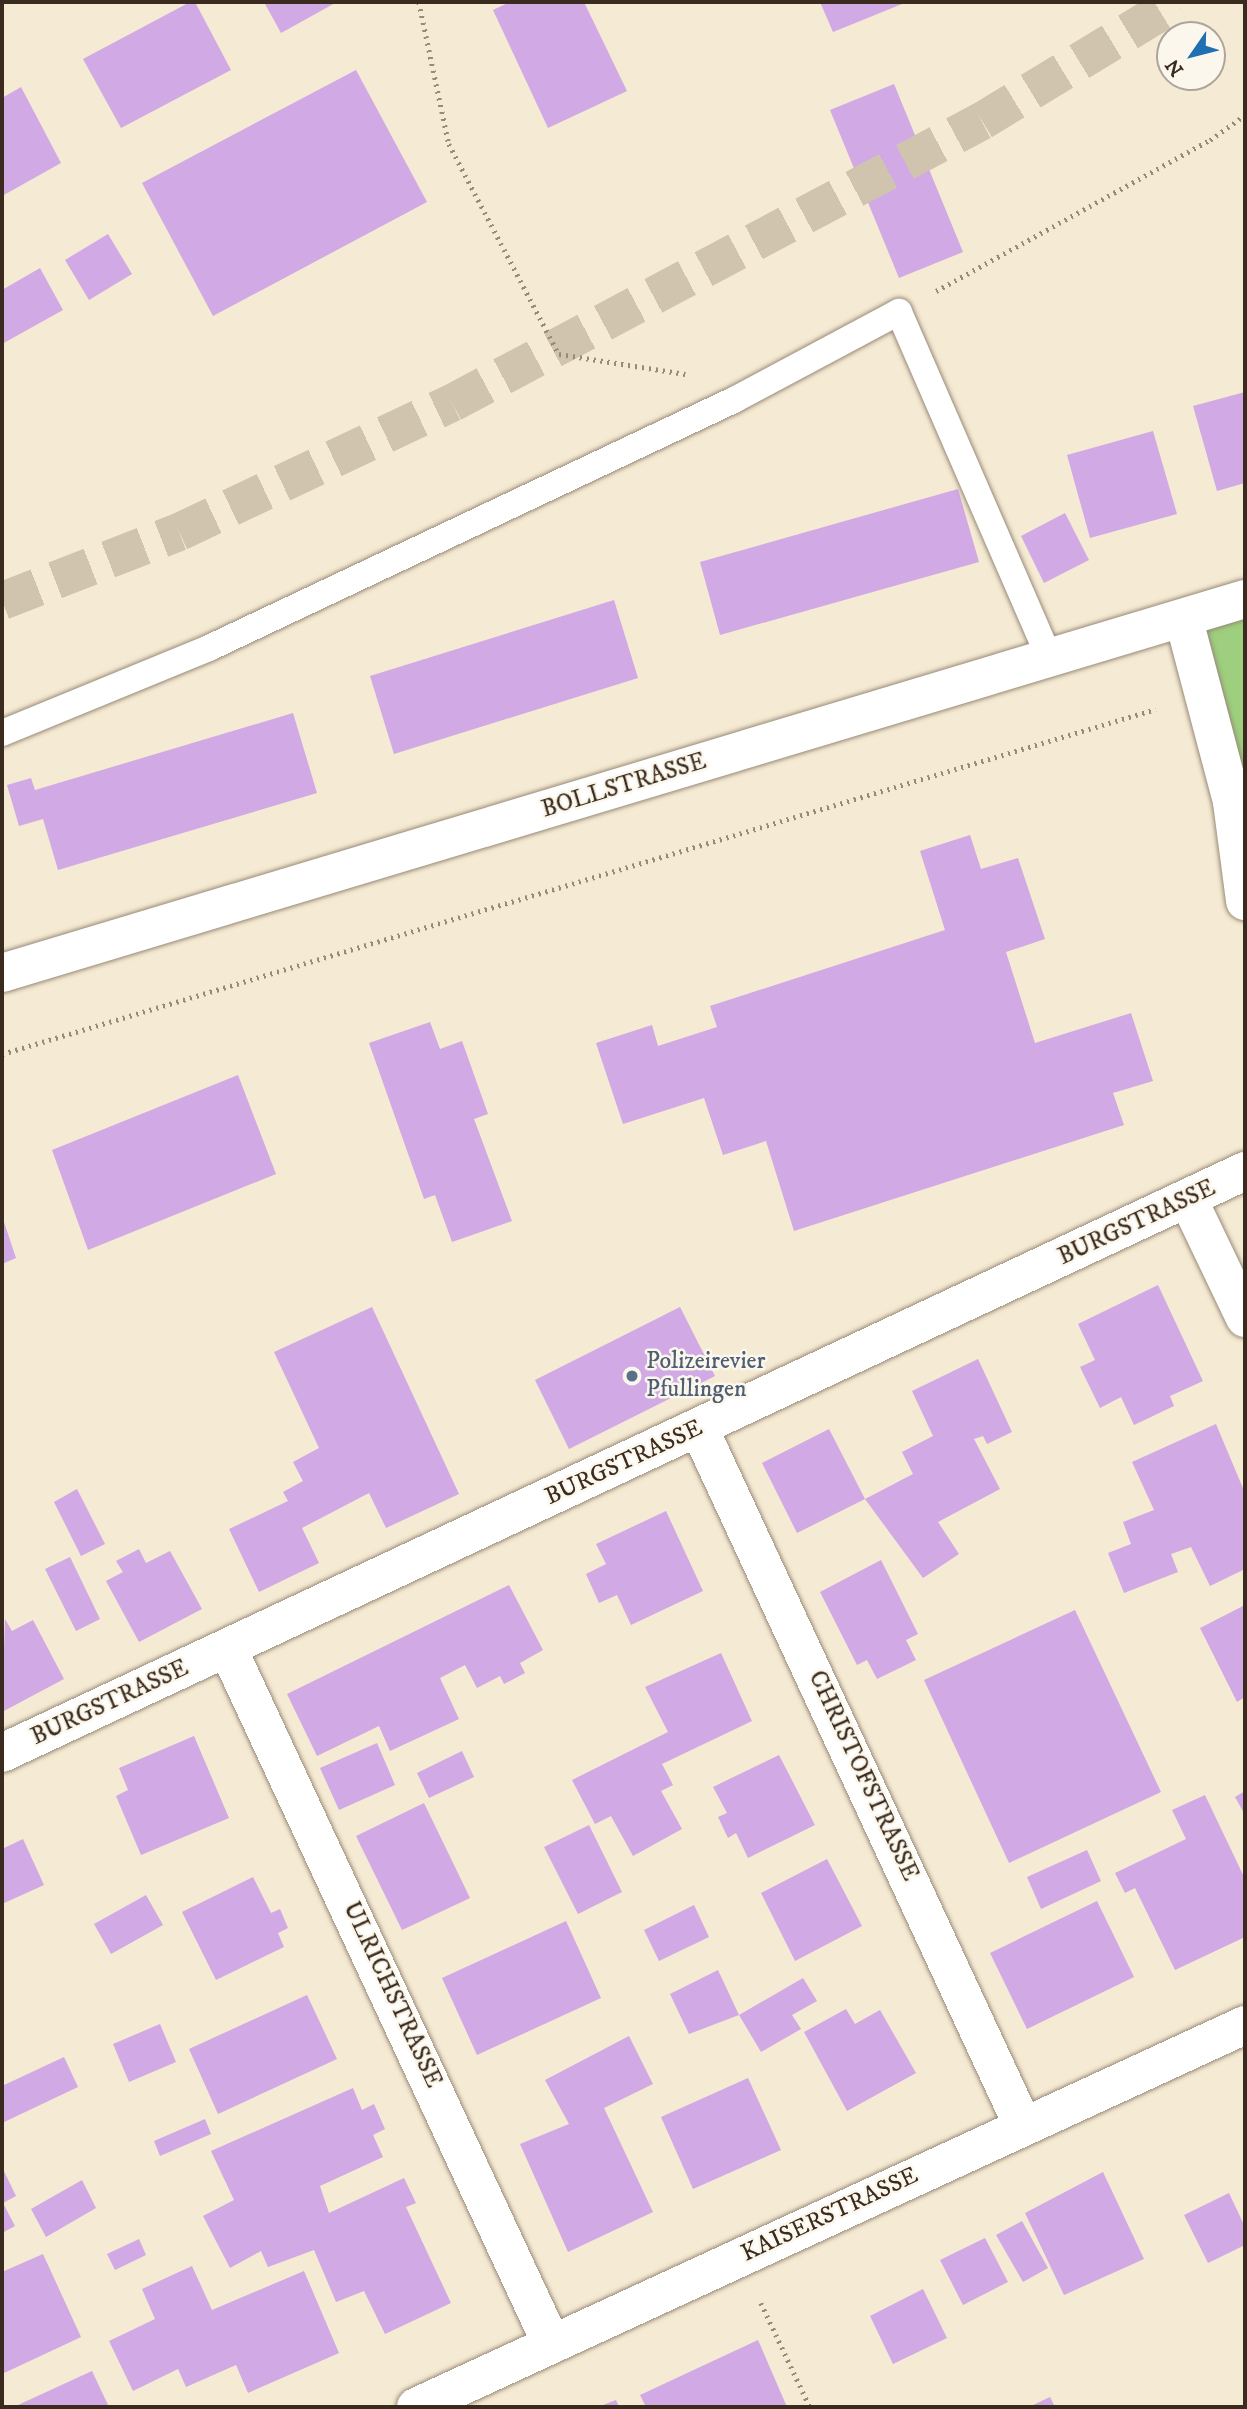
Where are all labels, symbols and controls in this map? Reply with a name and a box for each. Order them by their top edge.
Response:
north arrow [1156,21,1226,91]
text: N [1161,54,1189,80]
street label: BOLLSTRASSE [538,747,710,825]
street label: BURGSTRASSE [1054,1174,1220,1272]
place label: Polizeirevier Pfullingen [646,1348,765,1404]
marker: Polizeirevier Pfullingen [624,1368,640,1384]
street label: BURGSTRASSE [541,1414,707,1512]
street label: BURGSTRASSE [27,1654,193,1752]
street label: CHRISTOFSTRASSE [802,1666,924,1886]
street label: ULRICHSTRASSE [336,1897,448,2093]
street label: KAISERSTRASSE [737,2161,923,2269]

